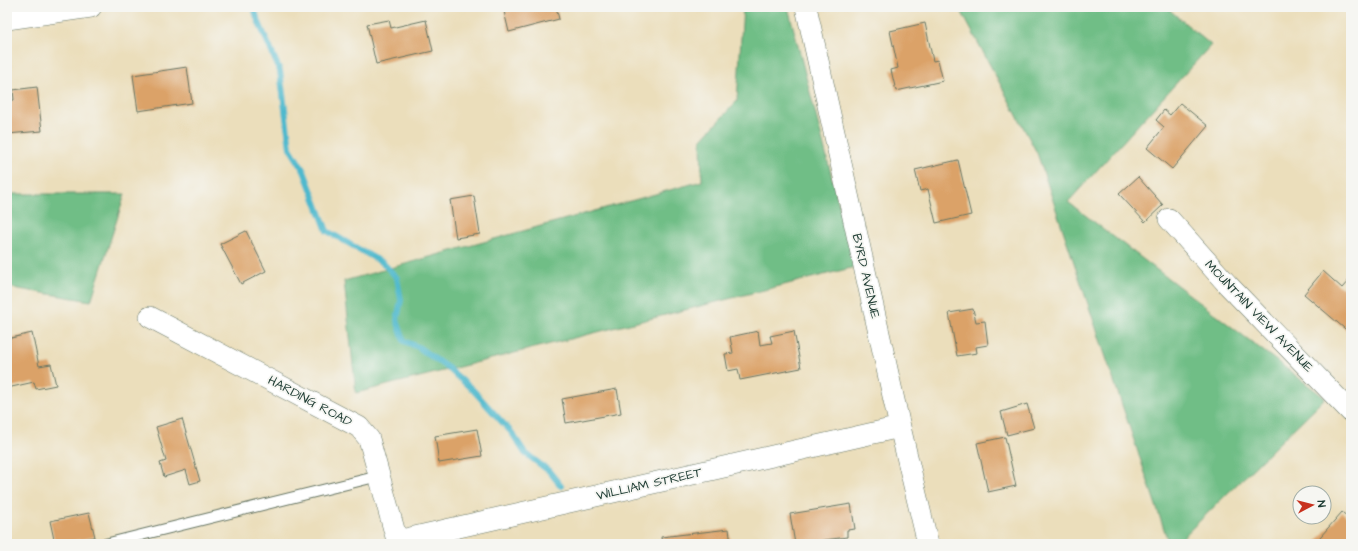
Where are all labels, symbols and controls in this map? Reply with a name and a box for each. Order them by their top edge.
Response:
street label: BYRD AVENUE [848,232,885,320]
street label: MOUNTAIN VIEW AVENUE [1201,256,1318,376]
street label: HARDING ROAD [265,371,356,431]
street label: WILLIAM STREET [595,463,704,505]
north arrow [1292,485,1332,525]
text: N [1314,500,1329,508]

